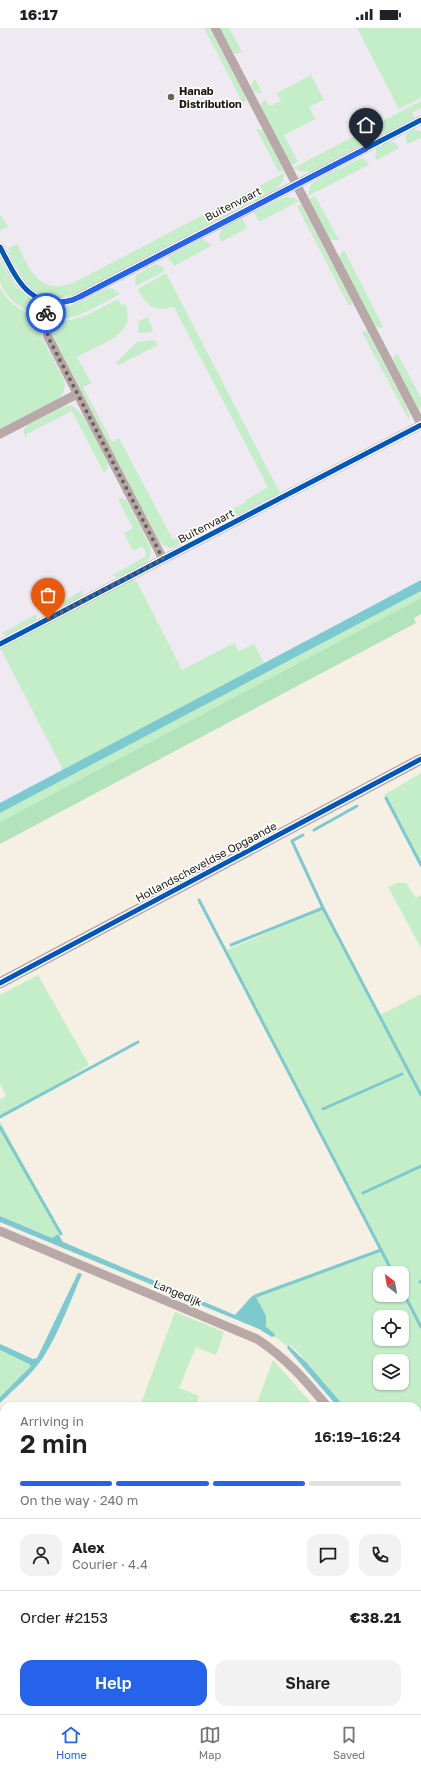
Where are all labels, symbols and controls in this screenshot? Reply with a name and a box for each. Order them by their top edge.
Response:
text: 16:17 [20,5,58,23]
place label: Hanab Distribution [179,84,242,110]
marker: Hanab Distribution [166,92,176,102]
pin [349,108,383,149]
icon: home [355,114,377,136]
street label: Buitenvaart [202,184,263,223]
courier [26,293,66,333]
icon: bike [35,302,57,324]
street label: Buitenvaart [175,506,236,545]
pin [31,578,65,619]
icon: bag [37,584,59,606]
street label: Hollandscheveldse Opgaande [133,819,279,904]
north arrow [373,1266,409,1302]
map controls [373,1266,409,1390]
street label: Langedijk [152,1277,204,1309]
button: locate [373,1310,409,1346]
button: layers [373,1354,409,1390]
text: Arriving in [20,1413,84,1429]
text: 16:19–16:24 [315,1427,401,1445]
text: 2 min [20,1428,88,1459]
text: On the way · 240 m [20,1492,138,1508]
button: person [20,1534,62,1576]
button: chat [307,1534,349,1576]
button: phone [359,1534,401,1576]
text: Alex [72,1538,105,1556]
text: Courier · 4.4 [72,1556,148,1572]
text: Order #2153 [20,1608,108,1626]
text: €38.21 [350,1608,401,1626]
button: Help [20,1660,207,1706]
button: Share [215,1660,401,1706]
tab: Home [56,1724,87,1761]
tab: Map [199,1724,221,1761]
tab: Saved [333,1724,365,1761]

